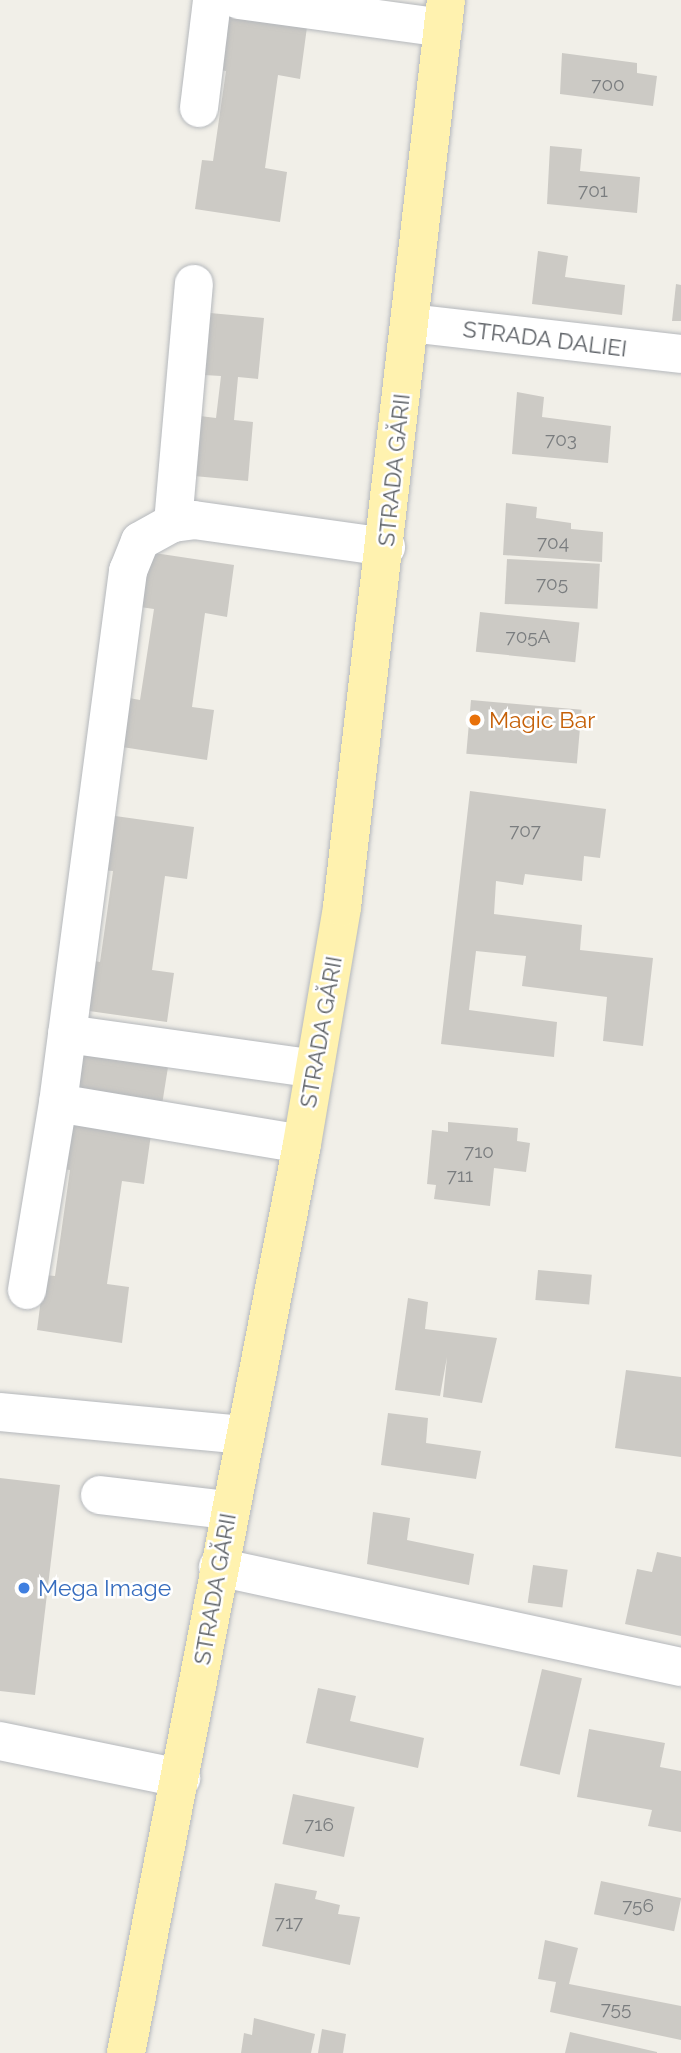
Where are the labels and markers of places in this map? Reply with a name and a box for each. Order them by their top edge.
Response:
place label: Magic Bar [489,706,595,734]
marker: Magic Bar [467,712,483,728]
place label: Mega Image [38,1574,171,1602]
marker: Mega Image [16,1580,32,1596]

